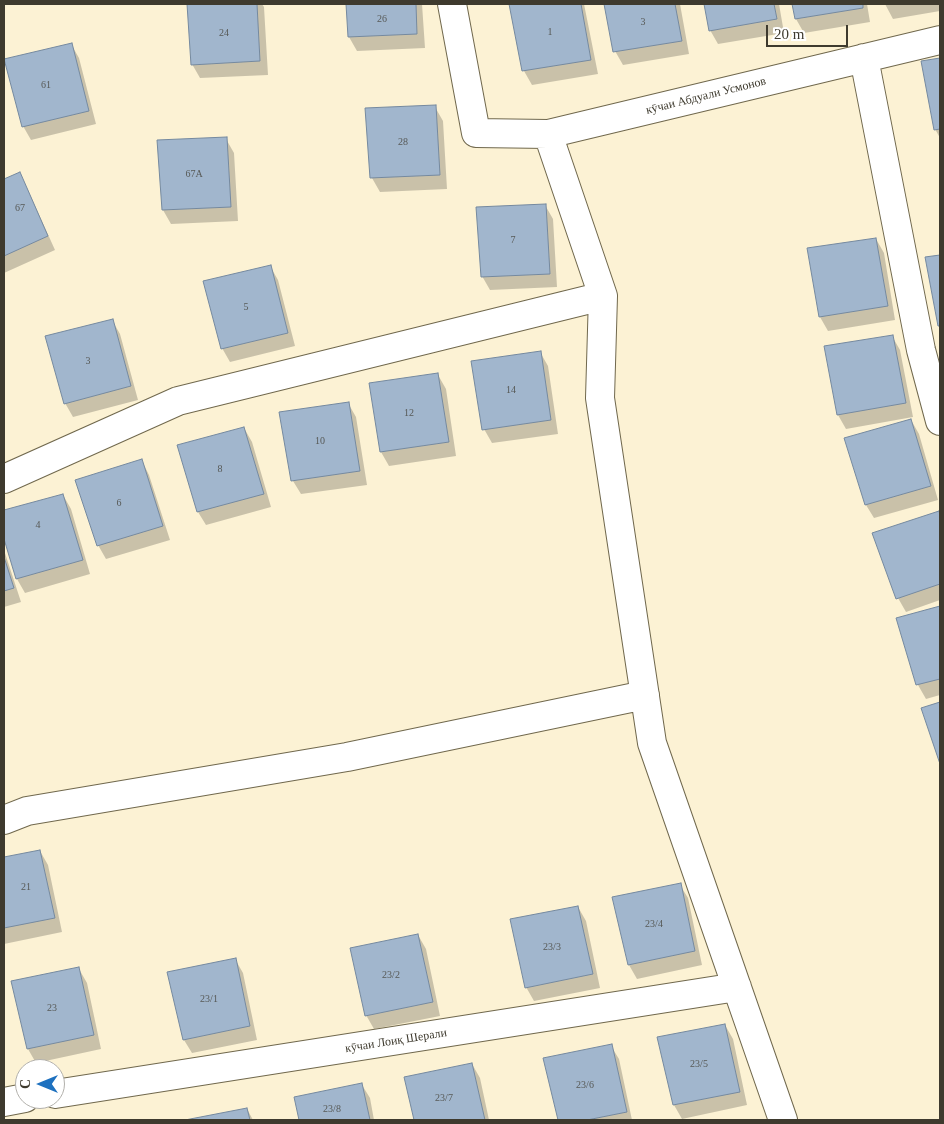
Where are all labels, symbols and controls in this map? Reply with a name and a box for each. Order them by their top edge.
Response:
house number: 26 [377,13,387,25]
scale bar [769,15,852,47]
house number: 3 [640,16,646,28]
house number: 1 [548,26,552,38]
text: 20 m [774,26,804,42]
house number: 24 [219,27,229,39]
street label: кӯчаи Абдуали Усмонов [644,74,768,118]
house number: 61 [41,79,51,91]
house number: 28 [398,136,408,148]
house number: 67А [185,168,203,180]
house number: 67 [15,202,25,214]
house number: 7 [510,234,516,246]
house number: 5 [244,301,248,313]
house number: 3 [86,355,90,367]
house number: 14 [506,384,516,396]
house number: 12 [404,407,414,419]
house number: 10 [315,435,325,447]
house number: 8 [218,463,222,475]
house number: 6 [116,497,122,509]
house number: 4 [36,519,40,531]
house number: 21 [21,881,31,893]
house number: 23/4 [645,918,663,930]
house number: 23/3 [543,941,561,953]
house number: 23/2 [382,969,400,981]
house number: 23/1 [200,993,218,1005]
house number: 23 [47,1002,57,1014]
street label: кӯчаи Лоиқ Шерали [344,1026,448,1056]
house number: 23/5 [690,1058,708,1070]
north arrow [15,1059,65,1109]
text: С [18,1079,33,1089]
house number: 23/6 [576,1079,594,1091]
house number: 23/7 [435,1092,453,1104]
house number: 23/8 [323,1103,341,1115]

